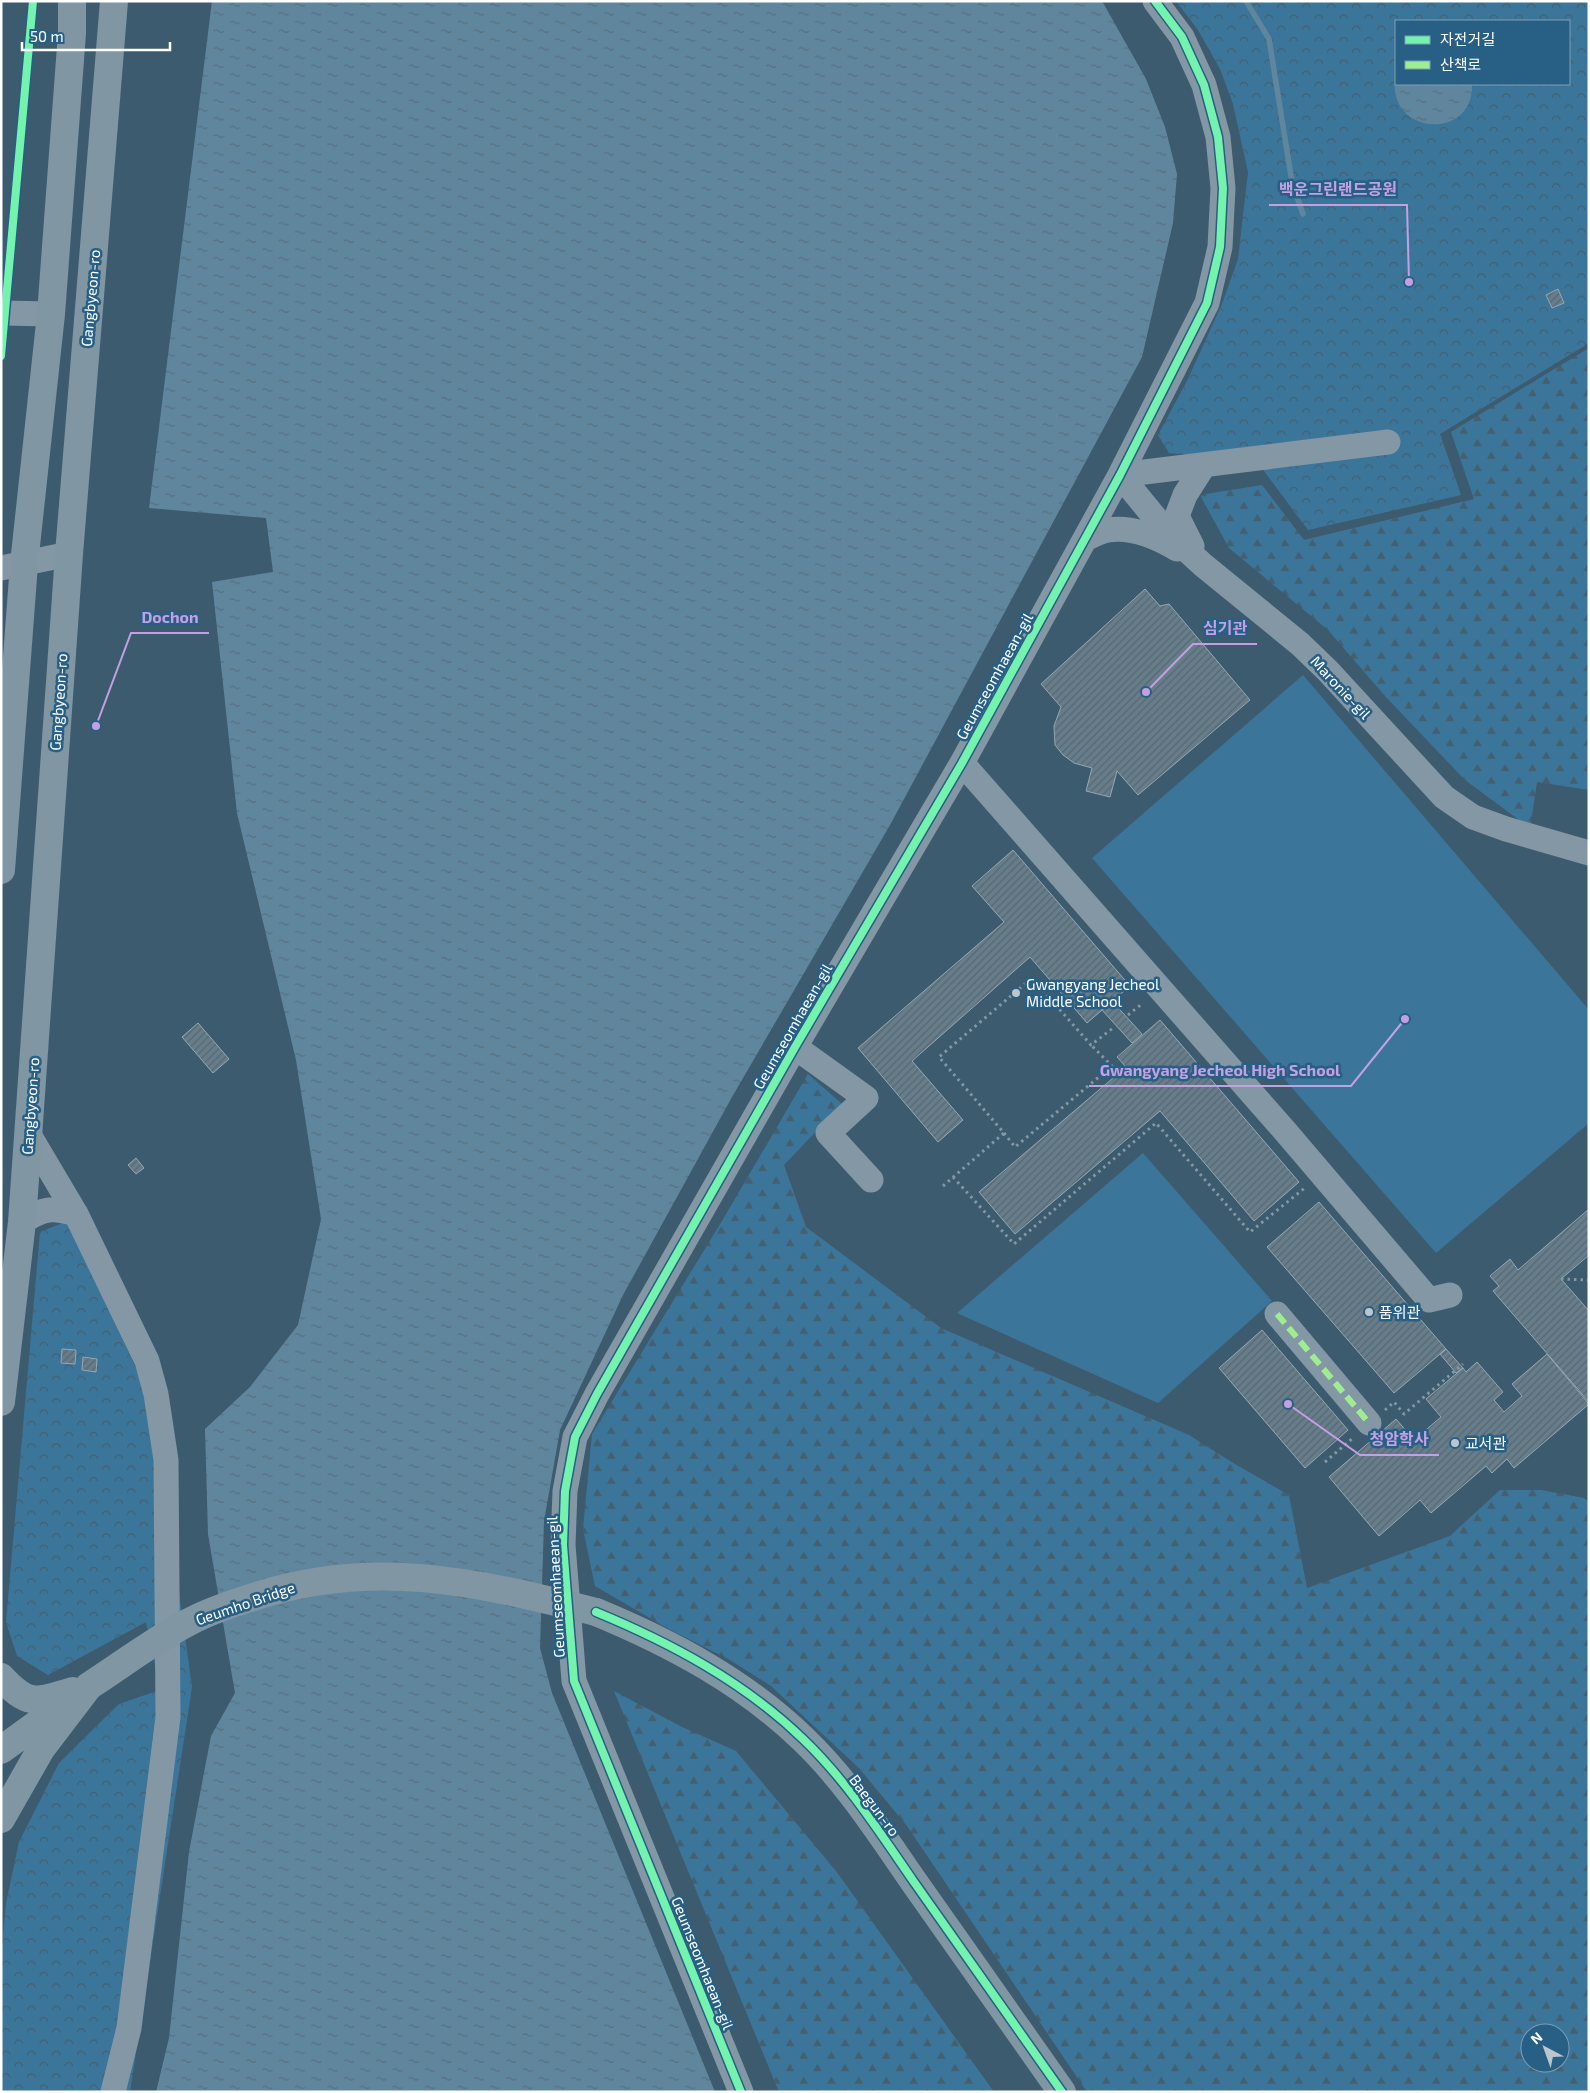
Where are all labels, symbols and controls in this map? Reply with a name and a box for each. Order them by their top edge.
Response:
scale bar [22,20,170,52]
legend [1395,20,1570,85]
text: 50 m [30,27,64,45]
text: 자전거길 [1440,30,1495,48]
text: 산책로 [1440,55,1481,73]
callout: 백운그린랜드공원 [1269,174,1407,205]
text: 백운그린랜드공원 [1279,179,1397,198]
street label: Gangbyeon-ro [77,249,103,347]
callout: Dochon [131,602,209,633]
text: Dochon [141,607,199,626]
street label: Geumseomhaean-gil [952,609,1036,742]
callout: 심기관 [1193,613,1257,644]
text: 심기관 [1203,618,1247,637]
street label: Maronie-gil [1307,652,1375,723]
street label: Gangbyeon-ro [46,653,70,751]
street label: Geumseomhaean-gil [749,960,835,1092]
place label: Gwangyang Jecheol Middle School [1026,975,1160,1010]
marker: Gwangyang Jecheol Middle School [1010,987,1022,999]
callout: Gwangyang Jecheol High School [1089,1055,1351,1086]
street label: Gangbyeon-ro [18,1057,42,1155]
text: Gwangyang Jecheol High School [1100,1060,1341,1080]
place label: 품위관 [1379,1303,1421,1321]
marker: 품위관 [1363,1306,1375,1318]
callout: 청암학사 [1360,1424,1439,1455]
text: 청암학사 [1370,1429,1429,1448]
place label: 교서관 [1465,1434,1507,1452]
marker: 교서관 [1449,1437,1461,1449]
street label: Geumseomhaean-gil [542,1515,568,1658]
street label: Geumho Bridge [193,1578,297,1628]
street label: Baegun-ro [846,1771,904,1839]
street label: Geumseomhaean-gil [668,1894,738,2033]
north arrow [1520,2023,1570,2073]
text: N [1527,2028,1546,2048]

